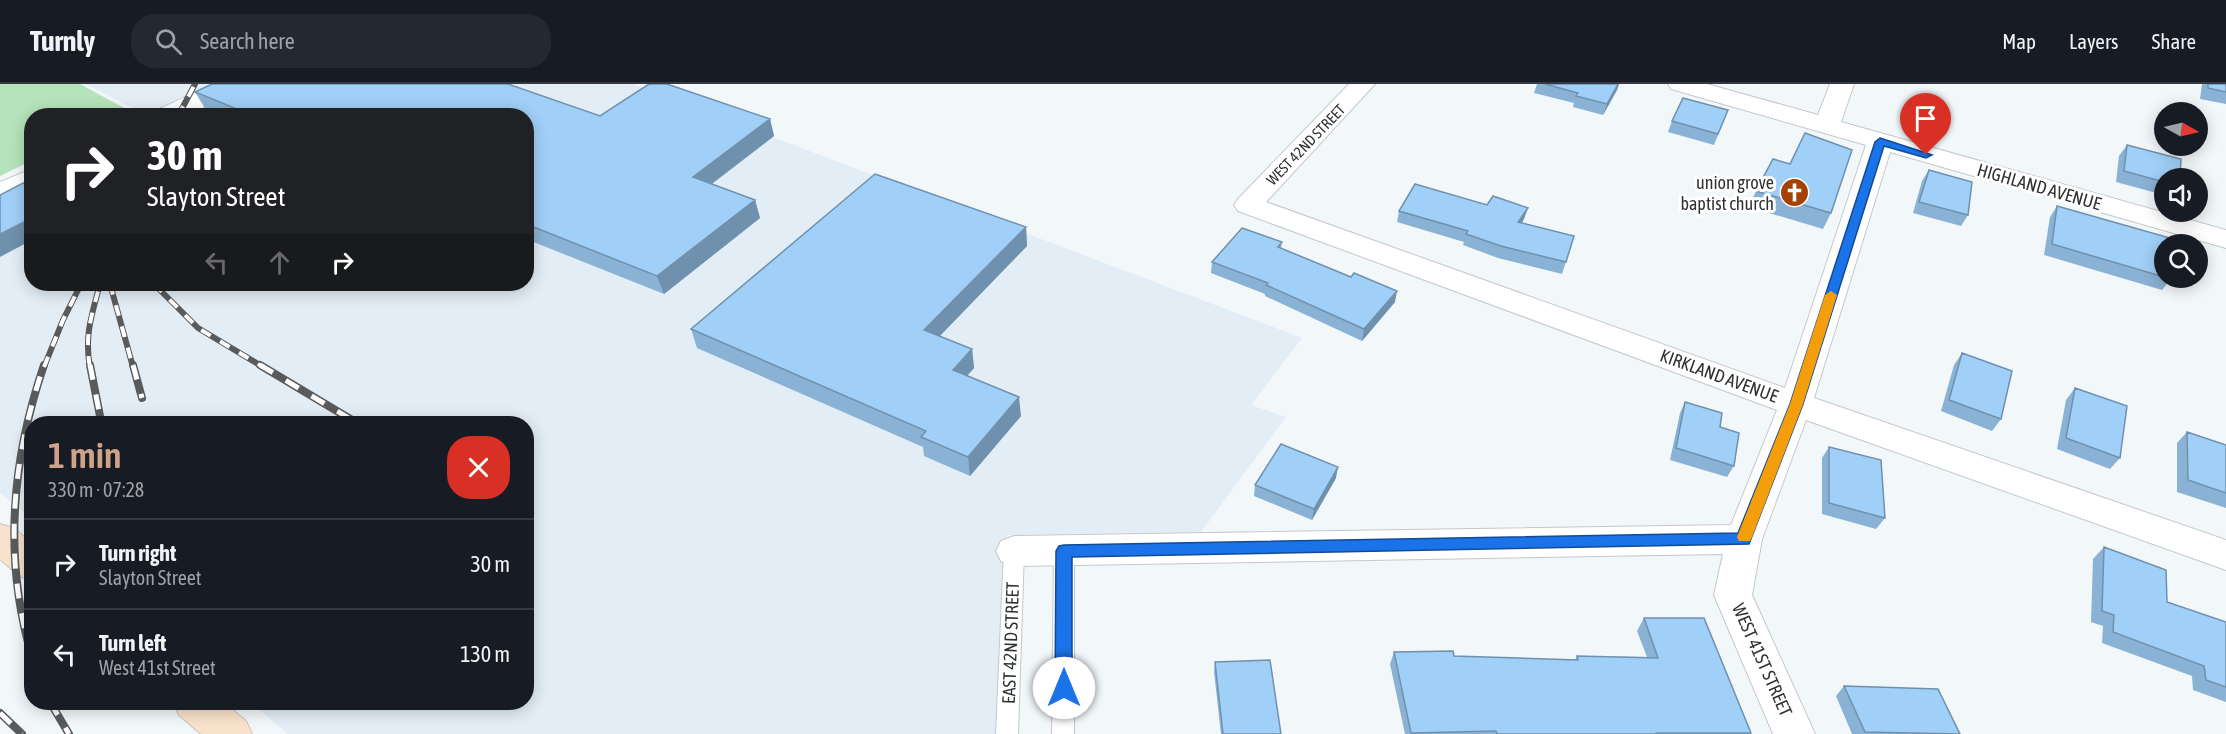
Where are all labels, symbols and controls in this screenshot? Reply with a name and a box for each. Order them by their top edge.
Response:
search box [131,14,551,68]
text: Turnly [30,25,95,57]
icon: search [152,25,185,58]
text: Search here [200,28,295,54]
text: Map [2002,29,2036,53]
text: Layers [2069,29,2119,53]
text: Share [2152,29,2196,53]
pin [1900,93,1951,155]
street label: WEST 42ND STREET [1263,101,1349,188]
icon: arrive [1909,102,1942,135]
north arrow [2154,102,2208,156]
map controls [2154,102,2208,288]
text: 30 m [147,131,222,179]
icon: right [48,132,126,210]
street label: HIGHLAND AVENUE [1975,159,2104,214]
button: sound [2154,168,2208,222]
place label: union grove baptist church [1680,172,1774,214]
church icon: union grove baptist church [1779,177,1811,209]
text: Slayton Street [147,181,285,212]
button: search [2154,234,2208,288]
icon: left [200,246,233,279]
icon: ahead [263,246,296,279]
icon: right [326,246,359,279]
street label: KIRKLAND AVENUE [1657,344,1781,407]
text: 1 min [48,434,122,476]
button: close [447,436,510,499]
text: 330 m · 07:28 [48,478,144,501]
text: Turn right [99,540,176,566]
icon: right [48,548,81,581]
text: 30 m [470,551,510,577]
text: Slayton Street [99,566,202,589]
street label: EAST 42ND STREET [998,581,1023,704]
street label: WEST 41ST STREET [1728,600,1797,720]
text: Turn left [99,630,166,656]
icon: left [48,638,81,671]
text: 130 m [460,641,510,667]
text: West 41st Street [99,656,216,679]
position arrow [1032,656,1096,720]

